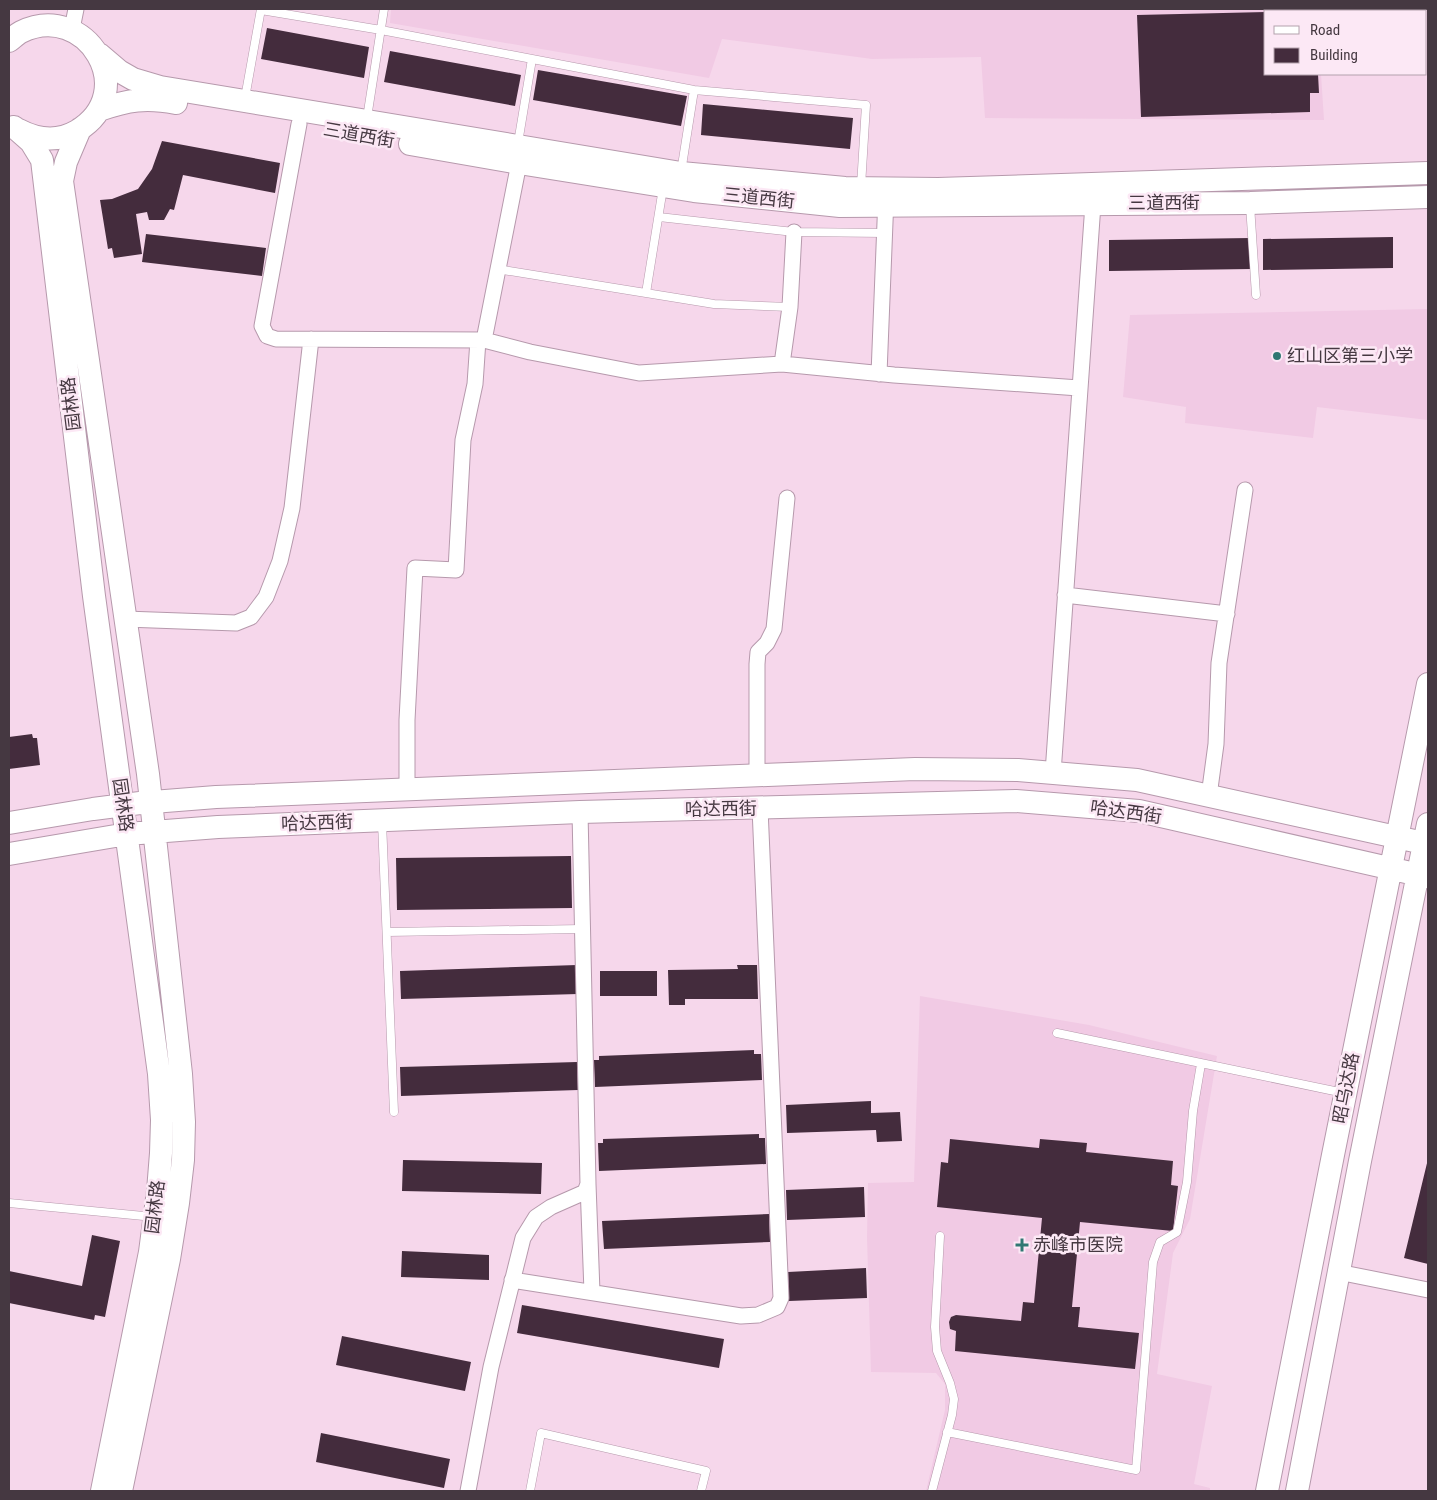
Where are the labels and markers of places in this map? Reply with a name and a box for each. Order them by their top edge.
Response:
place label: 红山区第三小学 [1287,345,1413,366]
marker: 红山区第三小学 [1271,350,1283,362]
place label: 赤峰市医院 [1033,1234,1123,1255]
marker: 赤峰市医院 [1015,1238,1029,1252]

